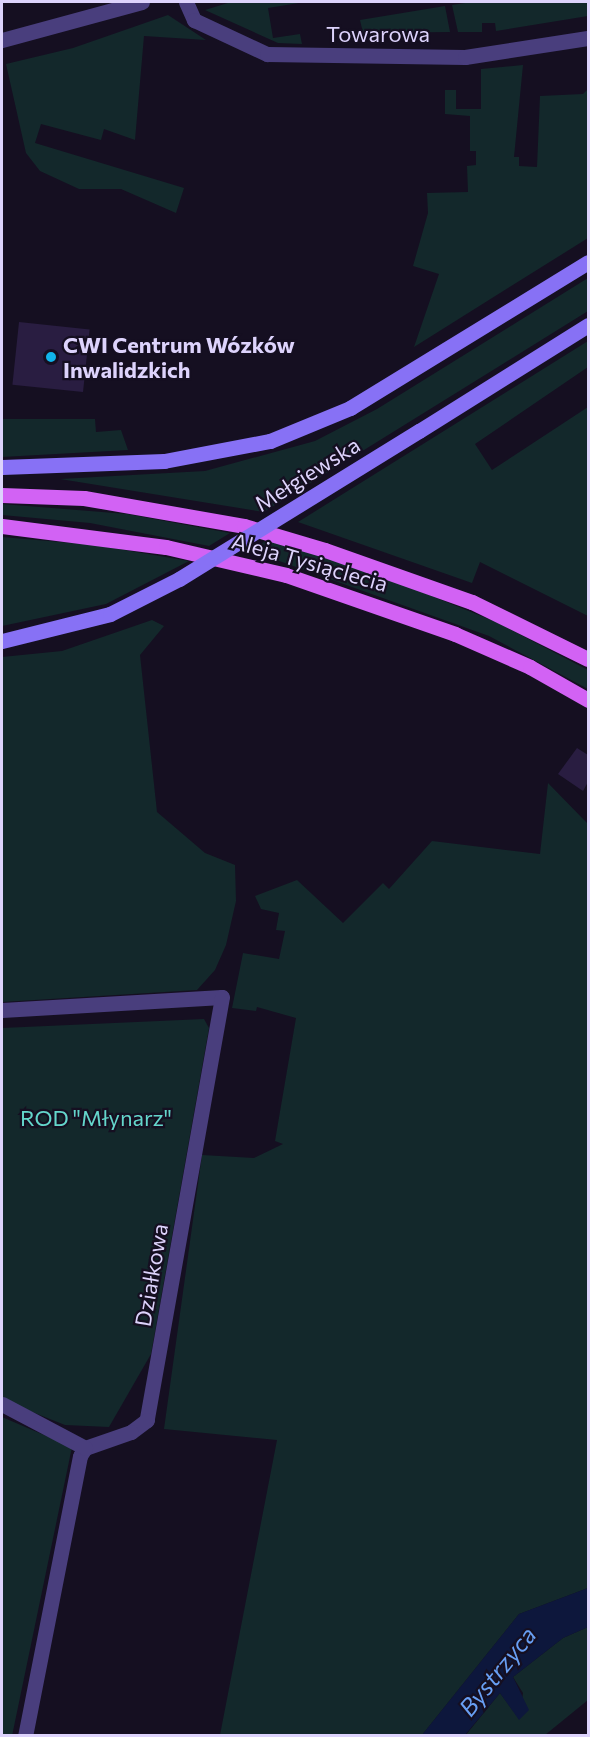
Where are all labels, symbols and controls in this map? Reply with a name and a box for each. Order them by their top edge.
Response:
street label: Towarowa [326,21,430,47]
place label: CWI Centrum Wózków Inwalidzkich [63,331,295,382]
marker: CWI Centrum Wózków Inwalidzkich [44,350,58,364]
street label: Mełgiewska [249,431,365,517]
street label: Aleja Tysiąclecia [229,527,391,597]
park label: ROD "Młynarz" [20,1105,172,1131]
street label: Działkowa [129,1221,173,1329]
water label: Bystrzyca [452,1621,542,1721]

